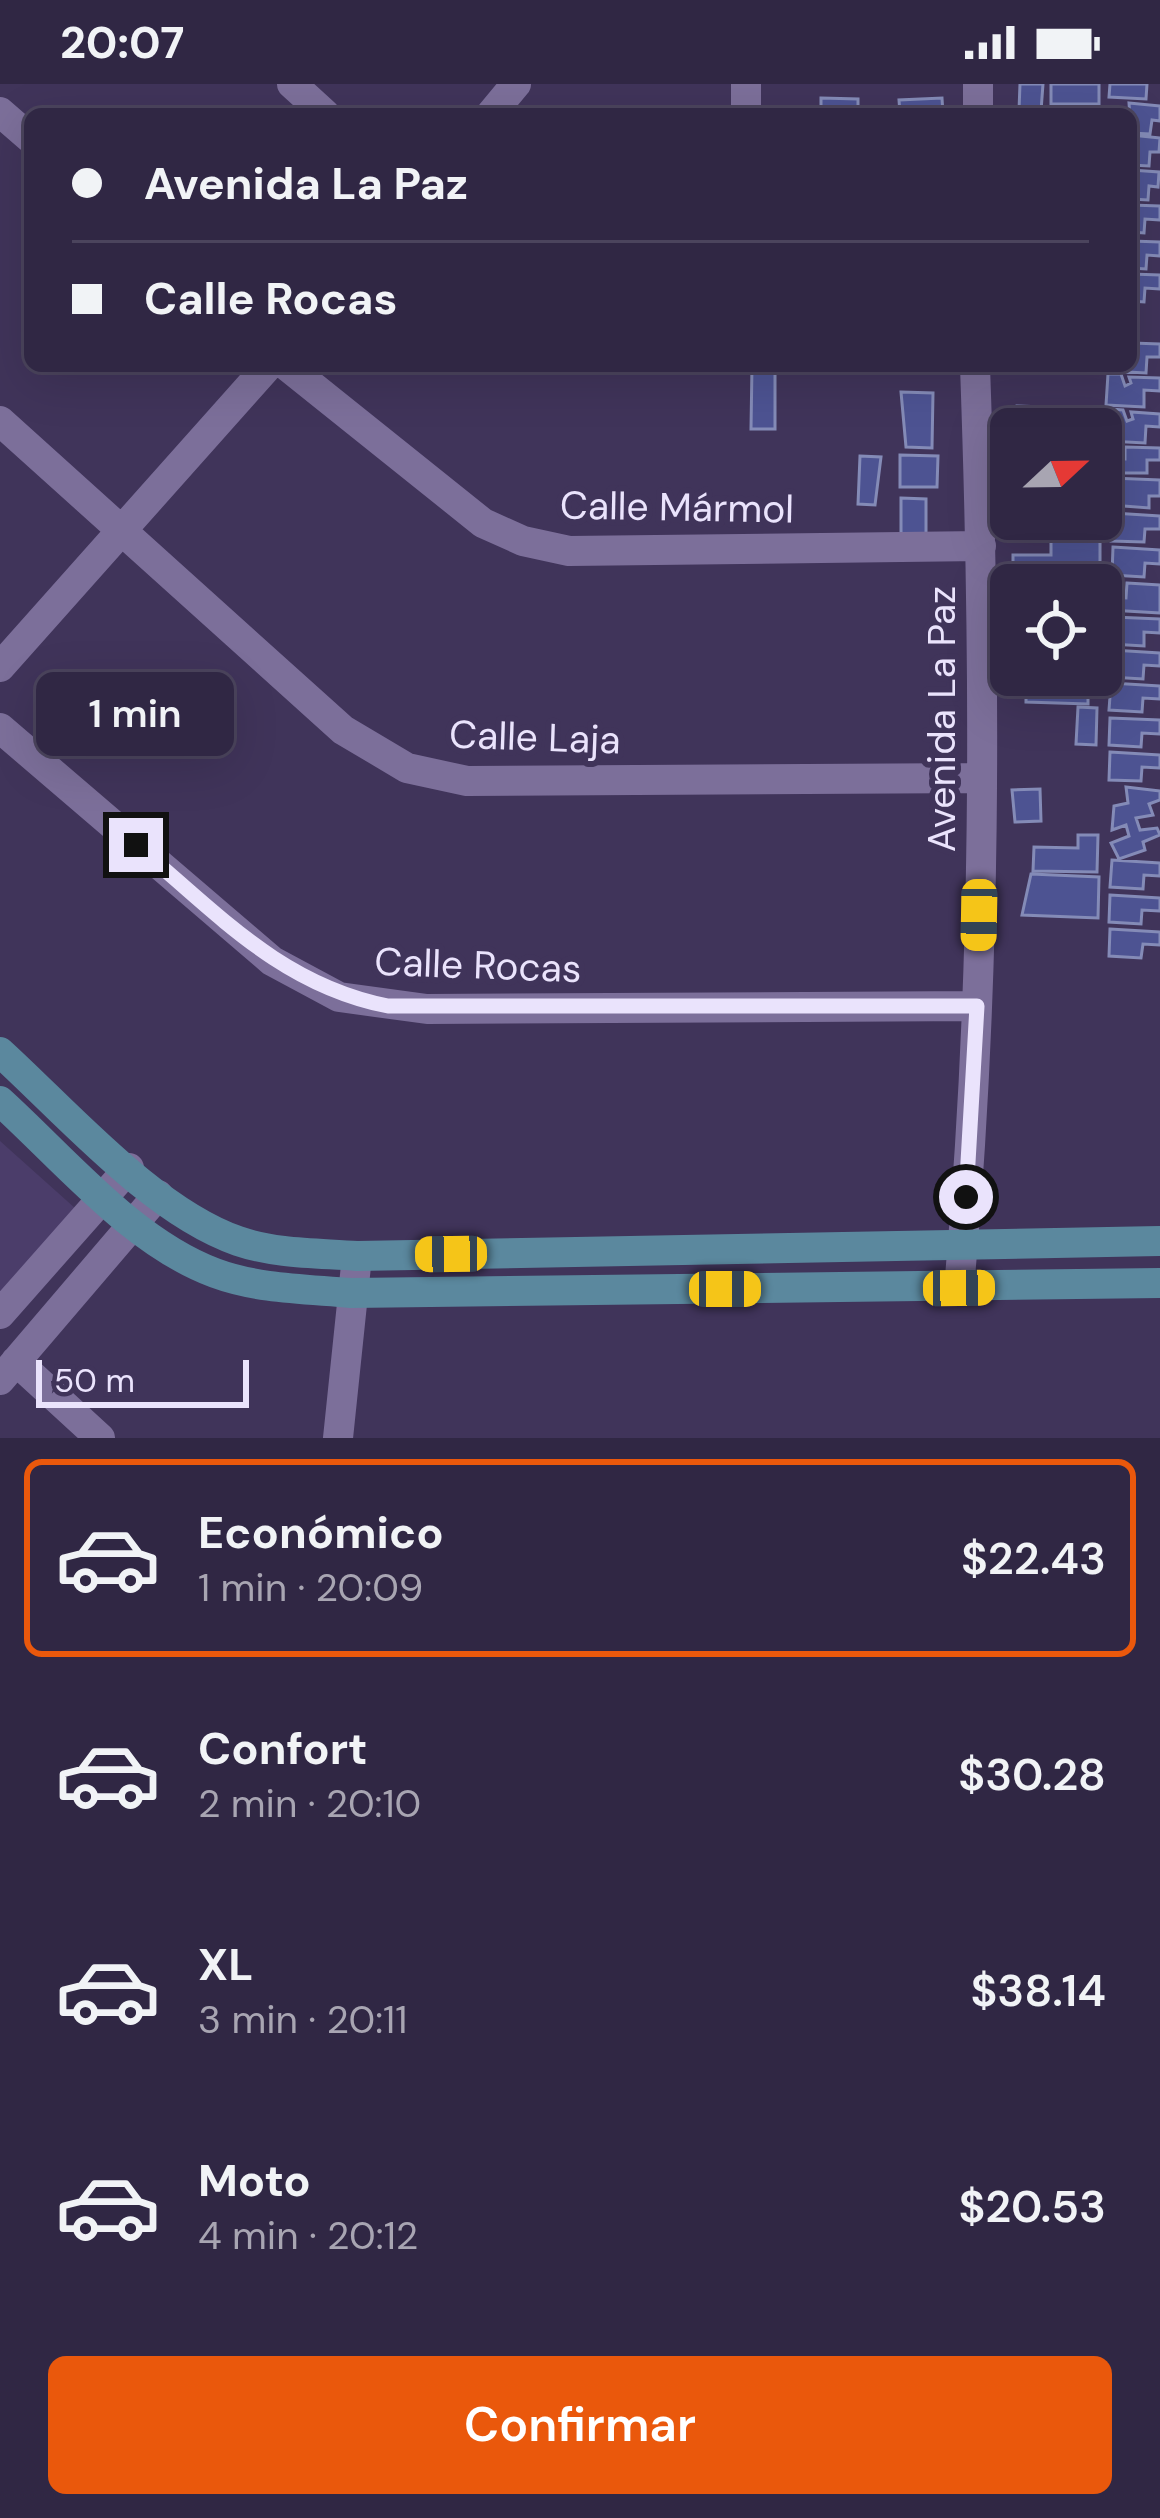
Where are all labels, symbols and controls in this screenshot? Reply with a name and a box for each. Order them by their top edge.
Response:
text: 20:07 [60,13,184,72]
text: Avenida La Paz [144,154,468,213]
text: Calle Rocas [144,269,397,328]
north arrow [990,408,1122,540]
map controls [990,408,1122,696]
street label: Calle Mármol [560,479,794,535]
button: locate [990,564,1122,696]
street label: Avenida La Paz [916,586,967,852]
callout: 1 min [37,671,235,755]
text: 1 min [88,688,182,739]
street label: Calle Laja [448,709,622,765]
route end [109,818,163,872]
car [960,879,998,951]
street label: Calle Rocas [374,936,582,994]
route start [939,1170,993,1224]
car [415,1235,487,1273]
car [923,1269,995,1307]
car [689,1271,761,1307]
scale bar [36,1354,249,1407]
text: 50 m [54,1359,135,1402]
text: Económico [198,1503,444,1562]
icon: car [54,1504,162,1612]
text: $22.43 [961,1529,1106,1588]
text: 1 min · 20:09 [198,1562,423,1613]
text: Confort [198,1719,368,1778]
icon: car [54,1720,162,1828]
text: $30.28 [958,1745,1106,1804]
text: 2 min · 20:10 [198,1778,421,1829]
text: XL [198,1935,253,1994]
icon: car [54,1936,162,2044]
text: $38.14 [970,1961,1106,2020]
text: 3 min · 20:11 [198,1994,407,2045]
text: Moto [198,2151,311,2210]
icon: car [54,2152,162,2260]
text: $20.53 [958,2177,1106,2236]
text: 4 min · 20:12 [198,2210,418,2261]
button: Confirmar [48,2356,1112,2494]

